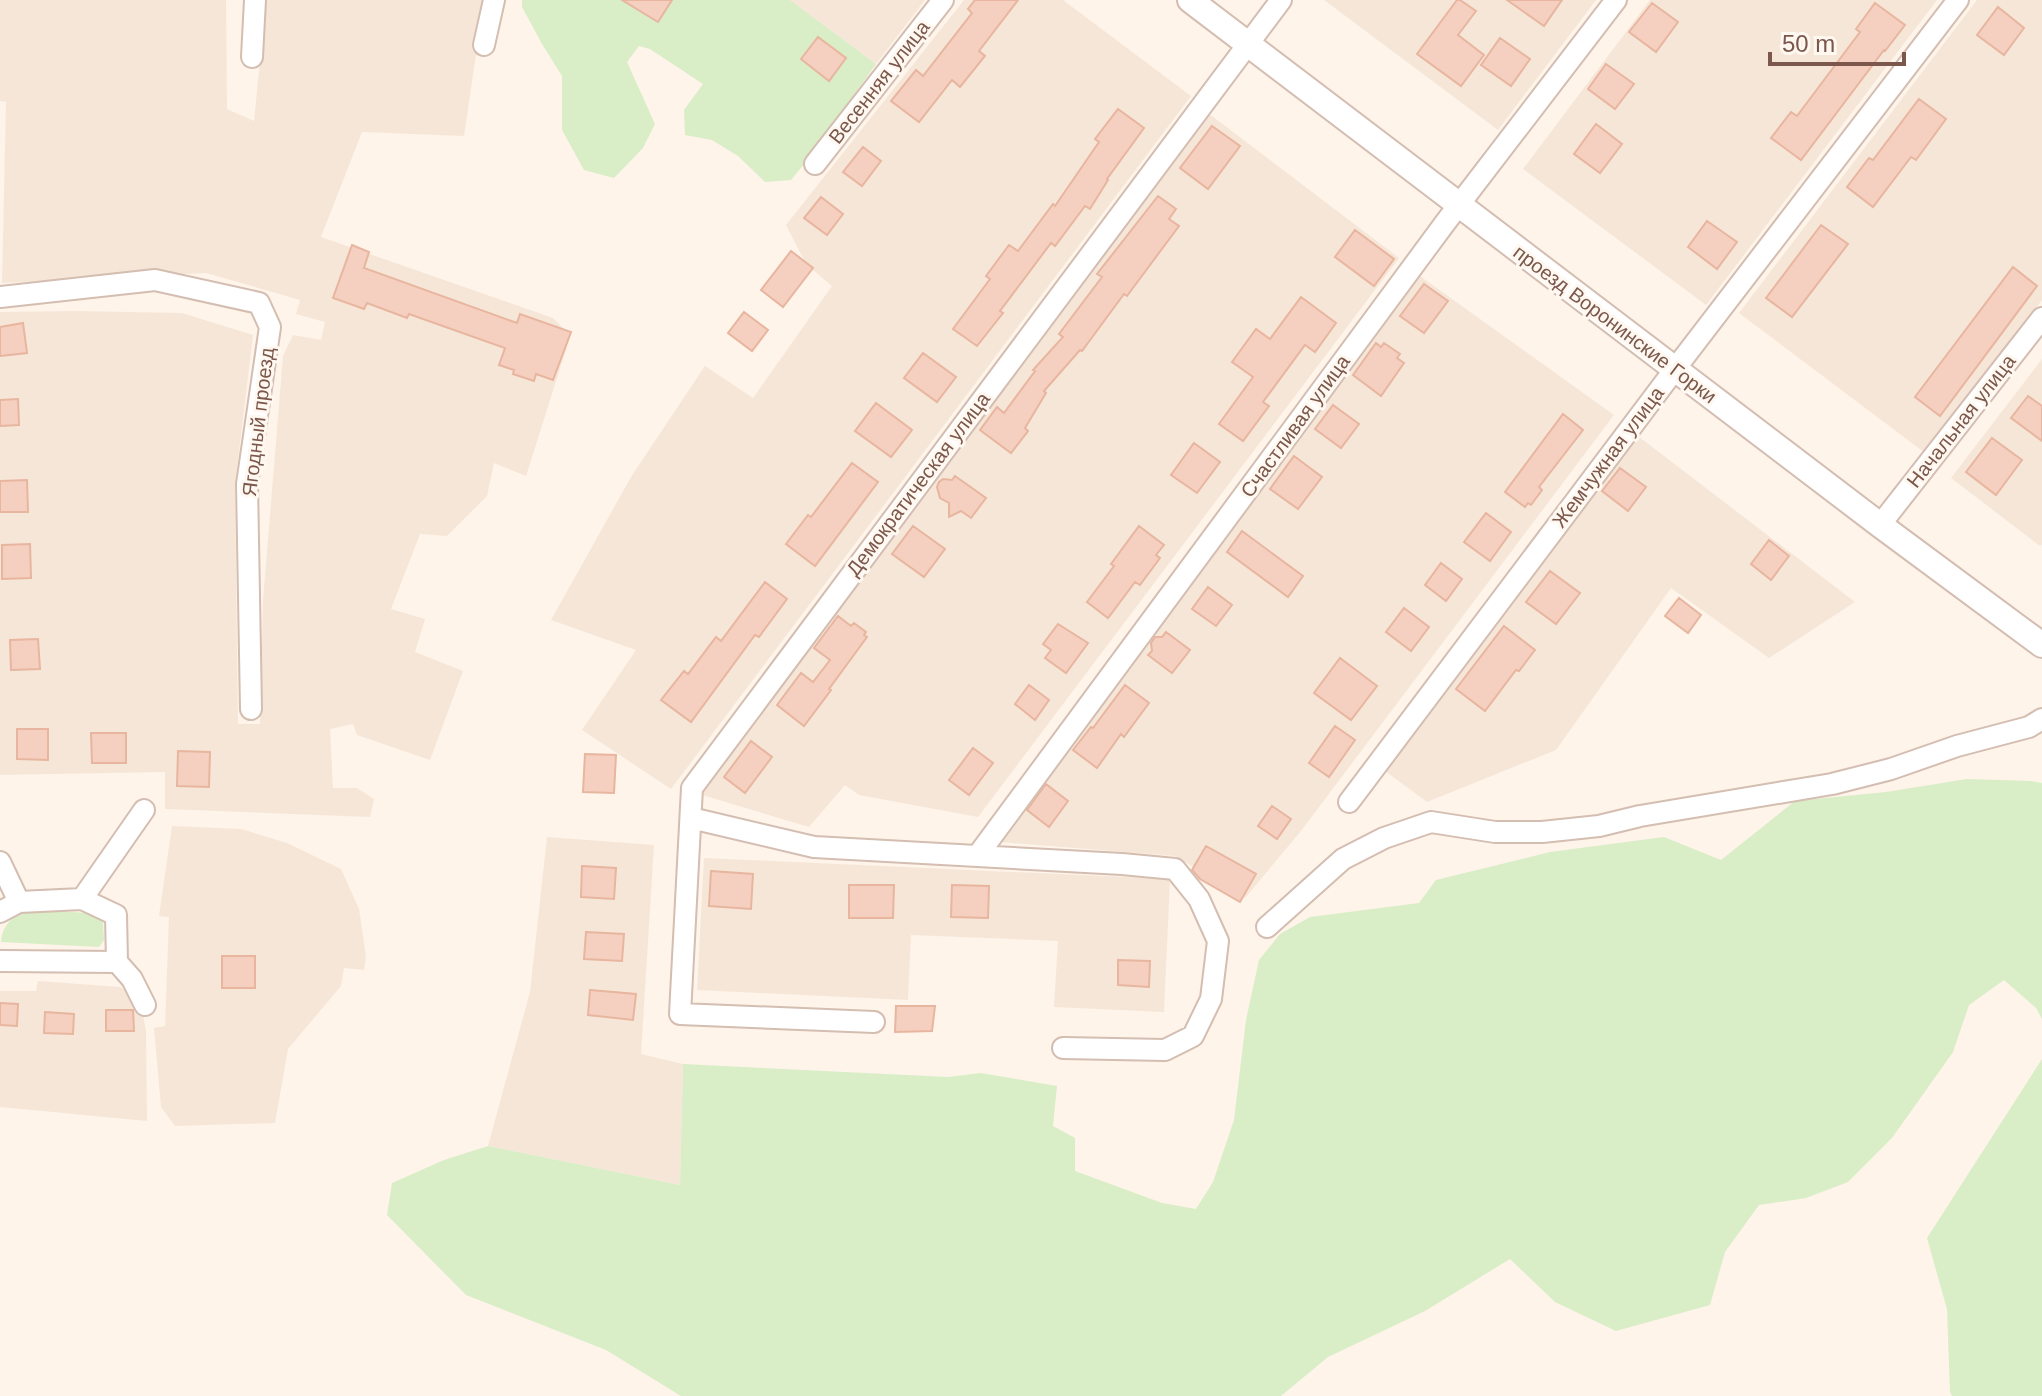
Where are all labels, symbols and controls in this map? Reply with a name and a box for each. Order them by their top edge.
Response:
street label: Весенняя улица [824,15,934,148]
scale bar [1770,16,1904,66]
text: 50 m [1782,30,1835,57]
street label: проезд Воронинские Горки [1509,241,1721,407]
street label: Ягодный проезд [238,346,278,498]
street label: Счастливая улица [1236,350,1354,501]
street label: Начальная улица [1902,350,2020,492]
street label: Жемчужная улица [1548,382,1669,532]
street label: Демократическая улица [842,387,995,580]

